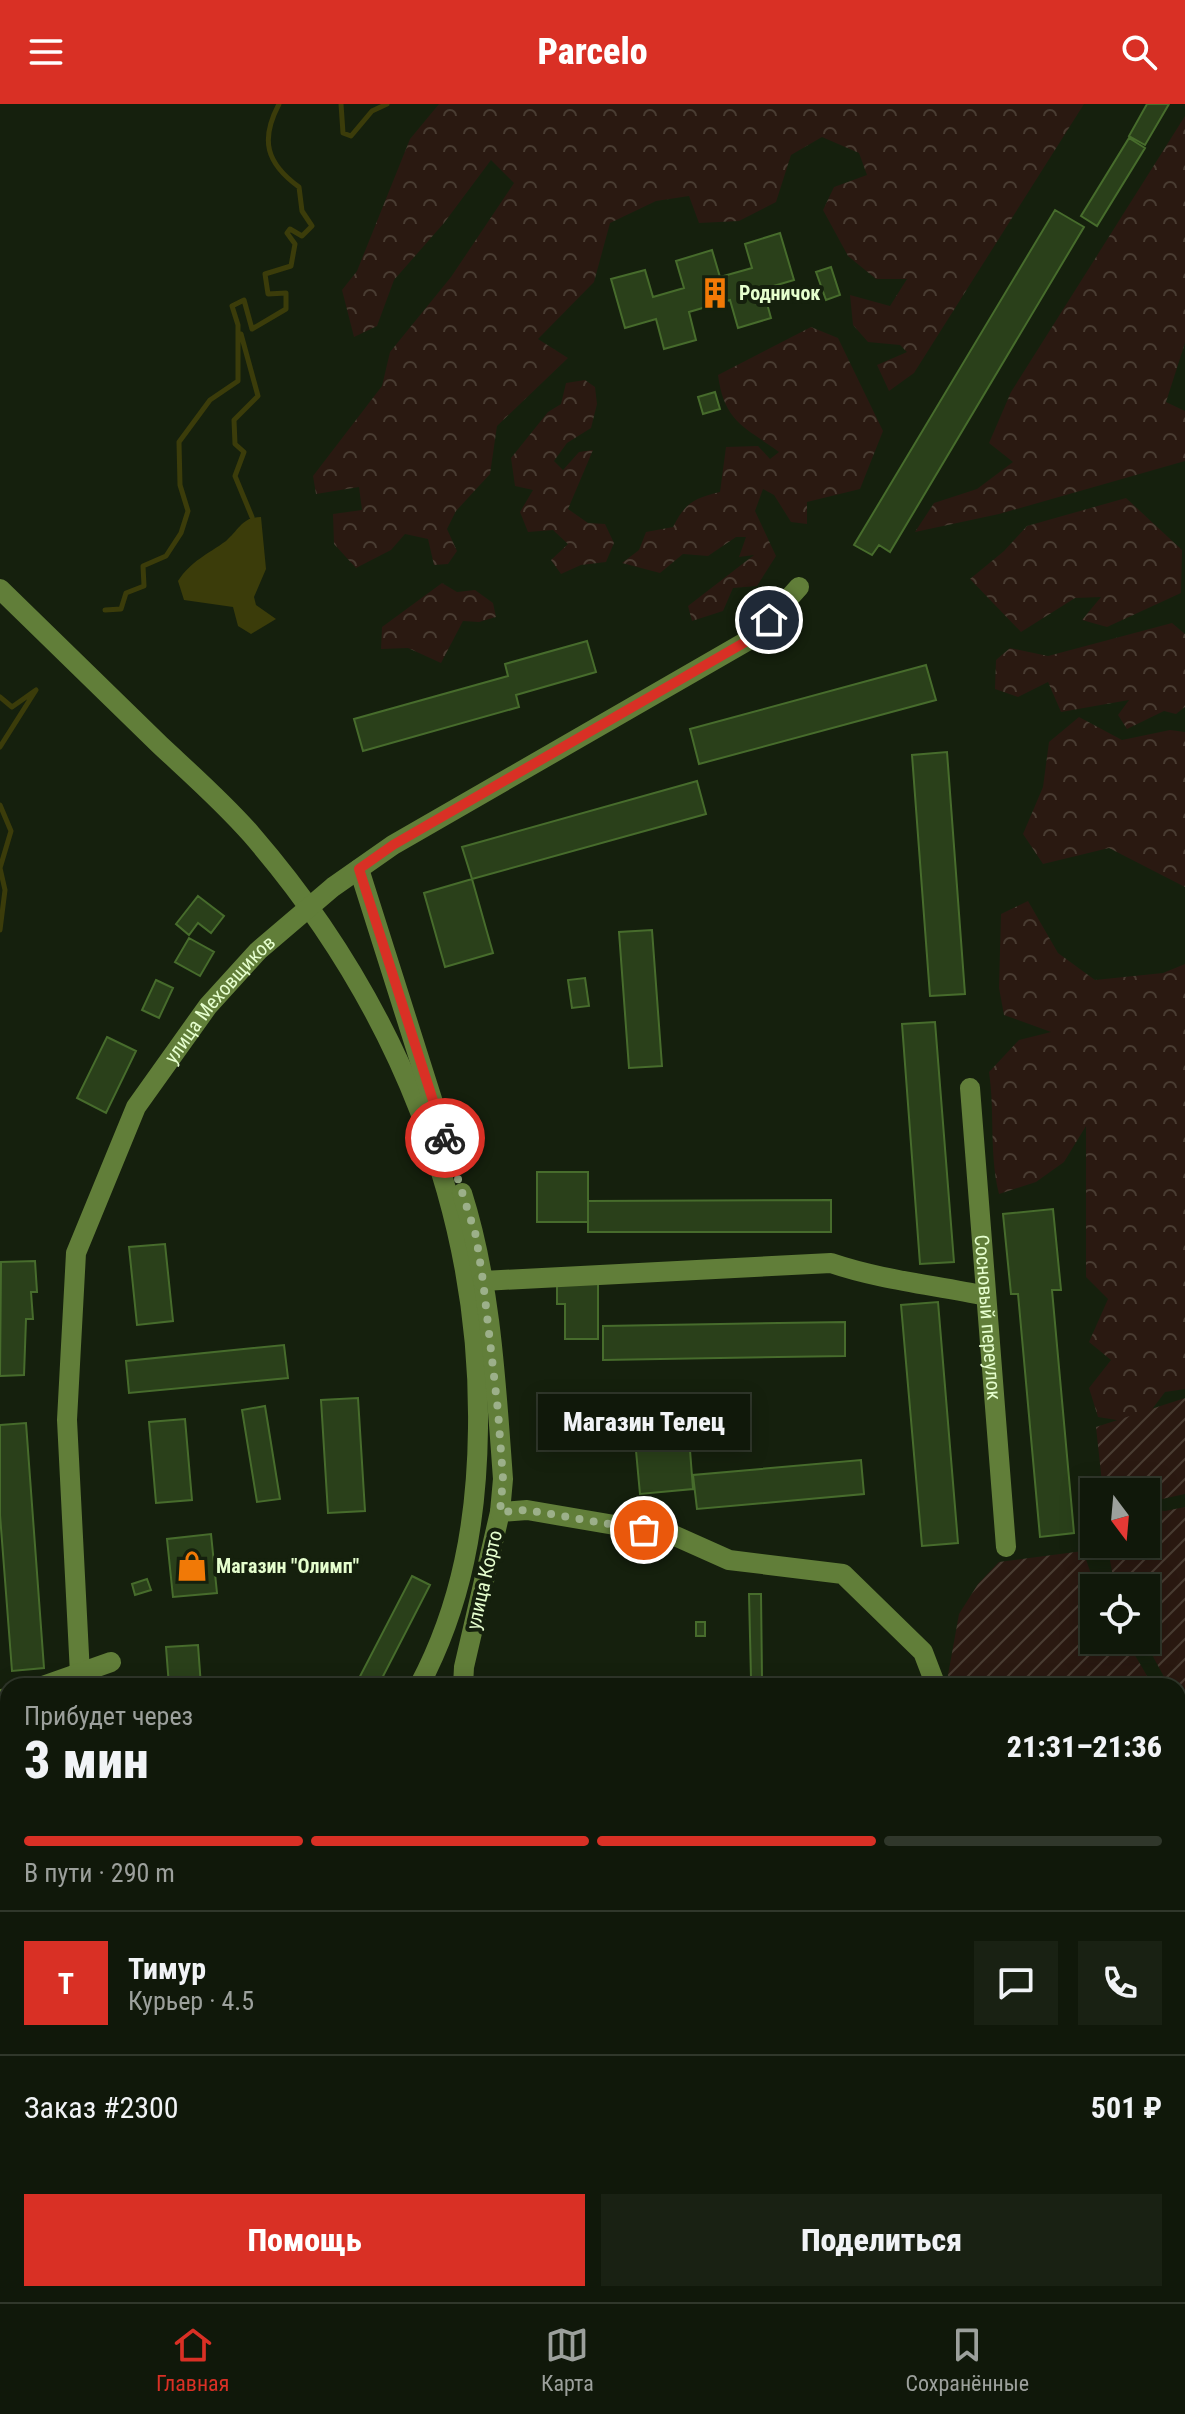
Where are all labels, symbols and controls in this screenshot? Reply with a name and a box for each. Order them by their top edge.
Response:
icon: menu [24,30,68,74]
icon: search [1117,30,1161,74]
text: Parcelo [537,31,648,73]
building icon: Родничок [698,276,732,310]
place label: Родничок [739,281,820,305]
pin [735,586,803,654]
icon: home [747,598,791,642]
street label: улица Меховщиков [159,930,280,1068]
courier [405,1098,485,1178]
icon: bike [423,1116,467,1160]
street label: Сосновый переулок [970,1234,1006,1401]
callout: Магазин Телец [538,1394,750,1450]
text: Магазин Телец [563,1407,725,1437]
north arrow [1080,1478,1160,1558]
map controls [1080,1478,1160,1654]
pin [610,1496,678,1564]
icon: bag [622,1508,666,1552]
street label: улица Корто [461,1528,507,1632]
shop icon: Магазин "Олимп" [175,1549,209,1583]
place label: Магазин "Олимп" [216,1554,359,1578]
button: locate [1080,1574,1160,1654]
text: Прибудет через [24,1701,193,1731]
text: 21:31–21:36 [1007,1729,1162,1764]
text: 3 мин [24,1730,149,1791]
text: В пути · 290 m [24,1858,175,1888]
button: chat [974,1941,1058,2025]
button: phone [1078,1941,1162,2025]
text: Тимур [128,1951,206,1986]
text: Т [58,1966,74,2001]
text: Курьер · 4.5 [128,1986,254,2016]
text: Заказ #2300 [24,2090,179,2125]
text: 501 ₽ [1091,2090,1162,2125]
button: Помощь [24,2194,585,2286]
button: Поделиться [601,2194,1162,2286]
tab: Главная [156,2323,229,2396]
tab: Карта [541,2323,594,2396]
tab: Сохранённые [906,2323,1029,2396]

